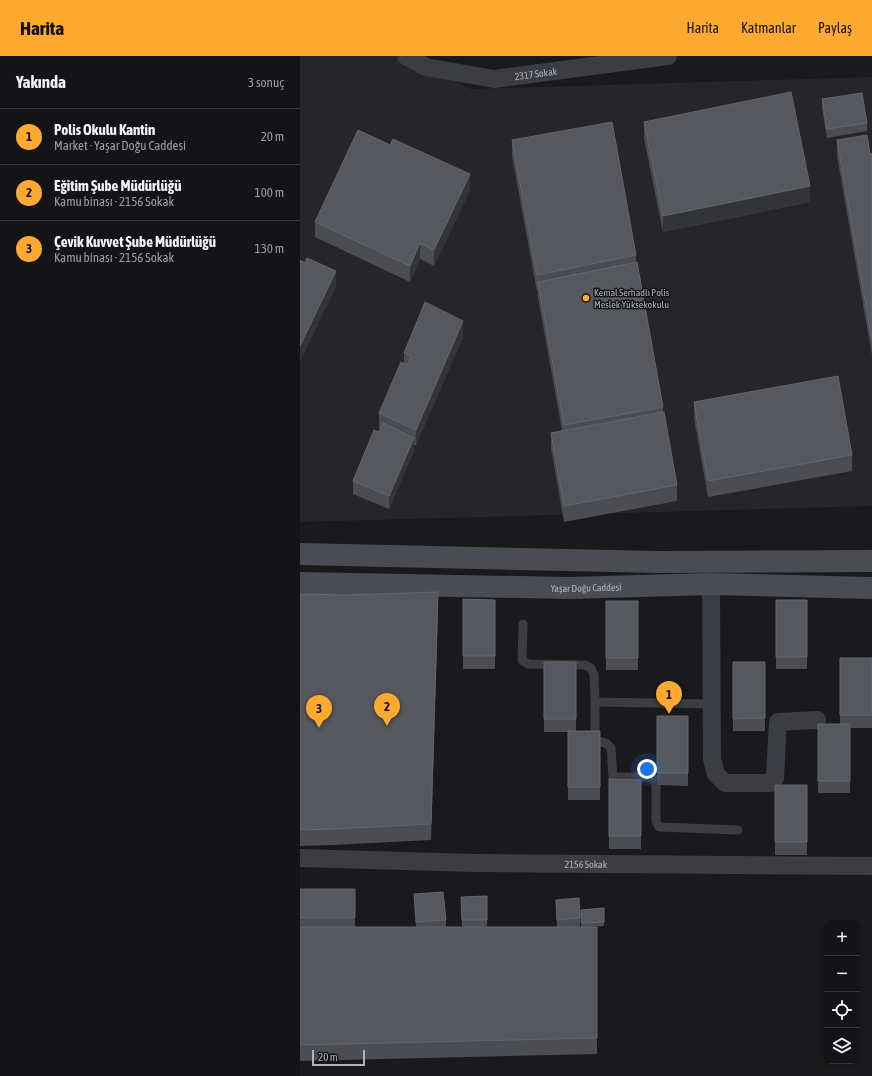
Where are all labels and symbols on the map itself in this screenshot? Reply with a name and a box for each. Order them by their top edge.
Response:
street label: 2317 Sokak [514,66,558,82]
place label: Kemal Serhadlı Polis Meslek Yüksekokulu [594,287,670,310]
marker: Kemal Serhadlı Polis Meslek Yüksekokulu [581,293,591,303]
street label: Yaşar Doğu Caddesi [550,582,622,594]
pin: 1 [656,681,682,714]
pin: 2 [374,693,400,726]
pin: 3 [306,695,332,728]
your location [637,759,657,779]
street label: 2156 Sokak [565,859,608,870]
scale bar [312,1048,365,1067]

